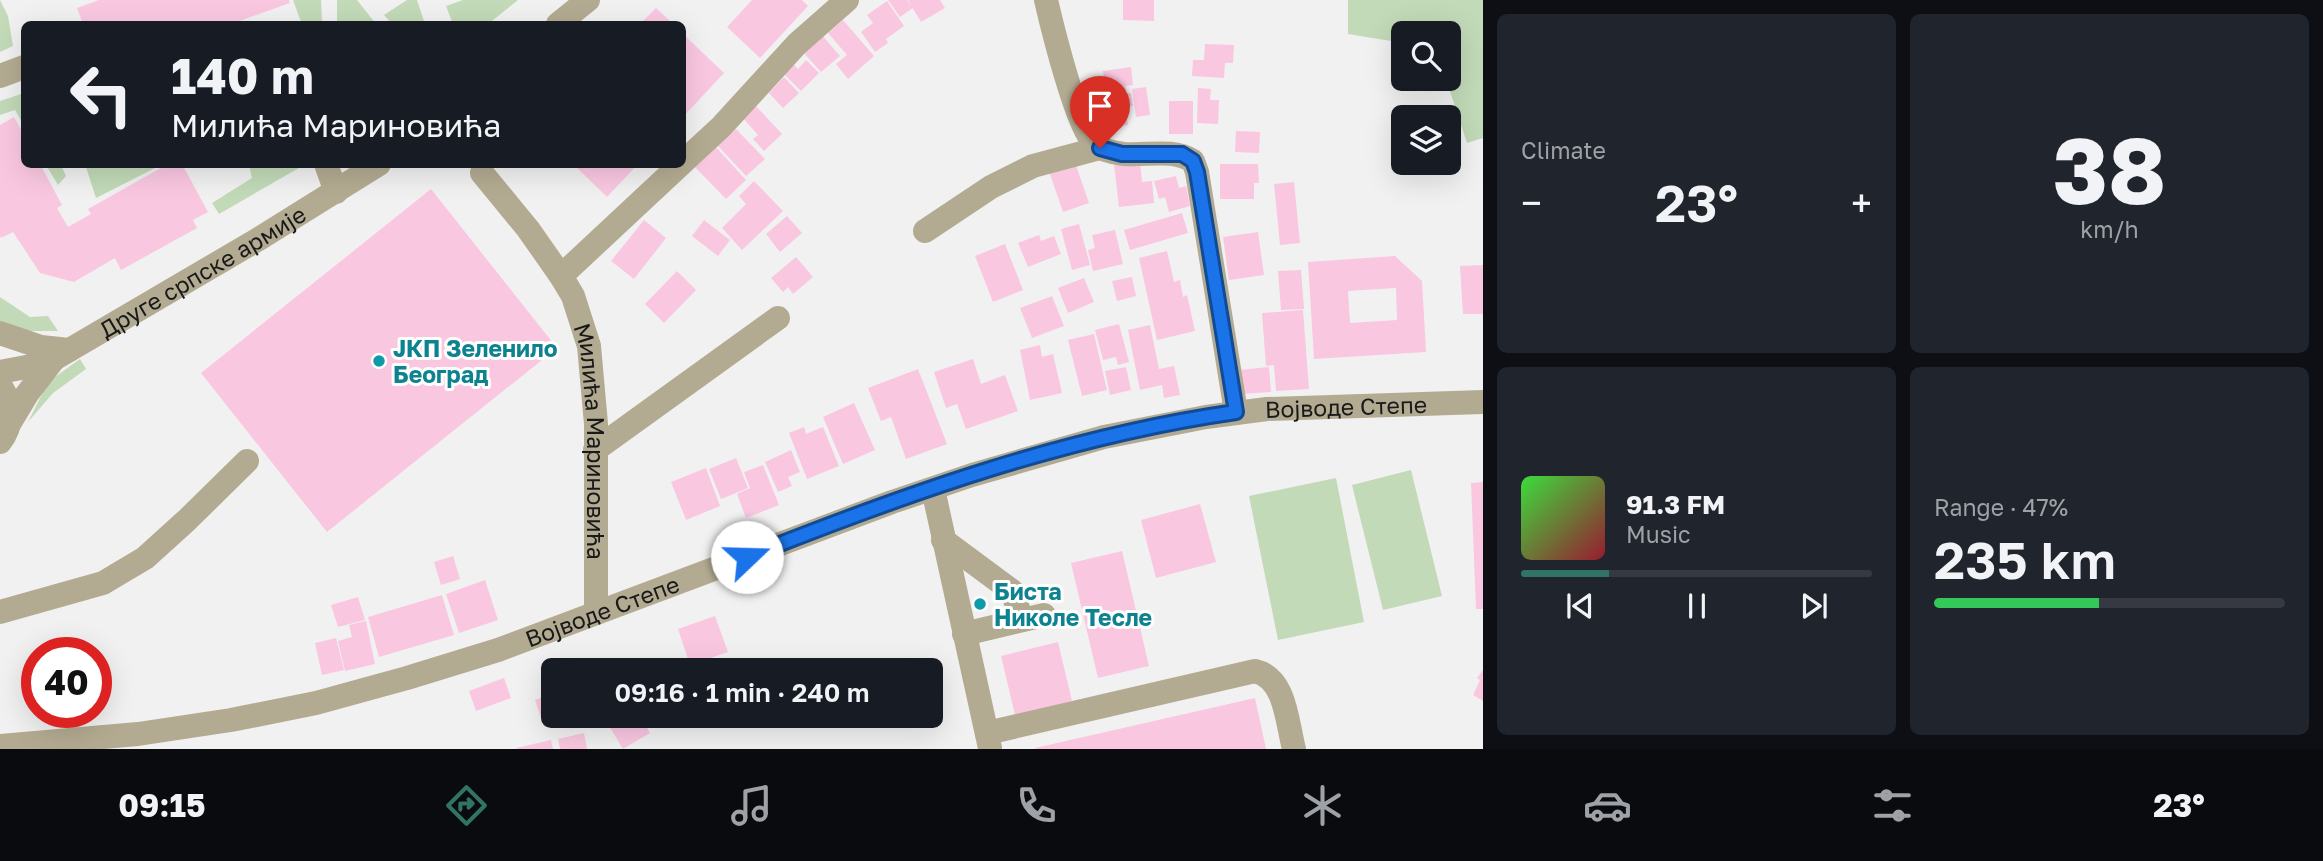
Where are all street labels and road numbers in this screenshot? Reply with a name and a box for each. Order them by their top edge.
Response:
street label: Друге српске армије [94,199,311,343]
street label: Милића Мариновића [569,319,610,560]
street label: Војводе Степе [1264,390,1427,423]
street label: Војводе Степе [521,569,683,653]

